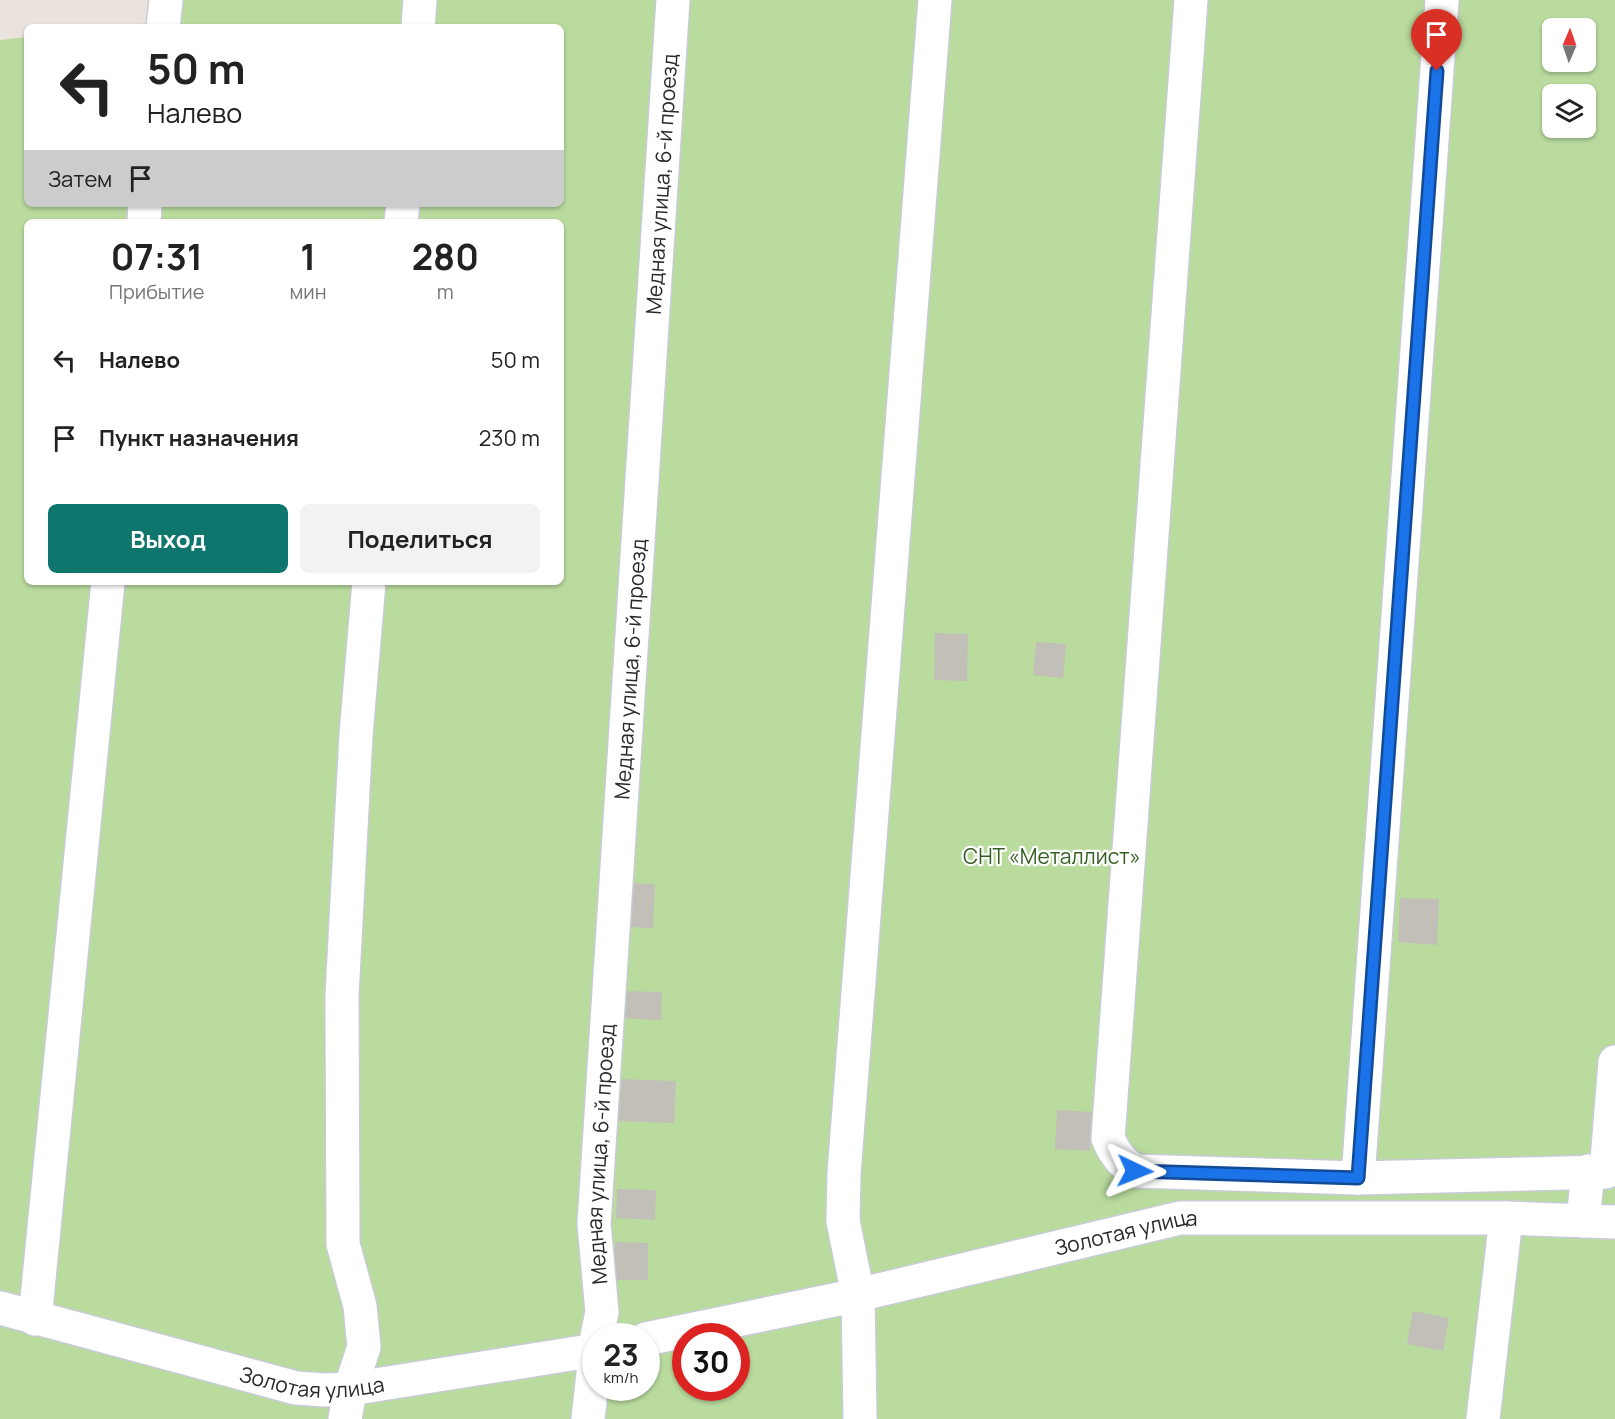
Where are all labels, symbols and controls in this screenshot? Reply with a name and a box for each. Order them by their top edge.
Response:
pin [1411,9,1462,71]
icon: arrive [1420,18,1453,51]
north arrow [1542,18,1596,72]
map controls [1542,18,1596,138]
text: 50 m [147,39,245,97]
icon: left [48,48,126,126]
street label: Медная улица, 6-й проезд [639,53,684,315]
button: layers [1542,84,1596,138]
text: Налево [147,94,242,131]
icon: arrive [124,162,157,195]
text: Затем [48,164,112,194]
text: 07:31 [111,232,203,281]
text: 1 [300,232,316,281]
text: 280 [412,232,479,281]
text: Прибытие [109,278,204,305]
text: мин [290,278,327,305]
text: m [437,278,454,305]
icon: left [48,344,81,377]
text: Налево [99,345,180,375]
text: 50 m [491,345,540,375]
icon: arrive [48,422,81,455]
text: Пункт назначения [99,423,299,453]
text: 230 m [479,423,540,453]
button: Выход [48,504,288,573]
button: Поделиться [300,504,540,573]
street label: Медная улица, 6-й проезд [607,538,652,800]
park label: СНТ «Металлист» [963,842,1141,870]
street label: Медная улица, 6-й проезд [580,1023,621,1286]
position arrow [1103,1139,1167,1203]
street label: Золотая улица [1052,1203,1198,1262]
speed limit sign: 30 [672,1323,750,1401]
text: 23 [603,1334,639,1375]
street label: Золотая улица [237,1359,386,1404]
text: km/h [604,1367,638,1388]

